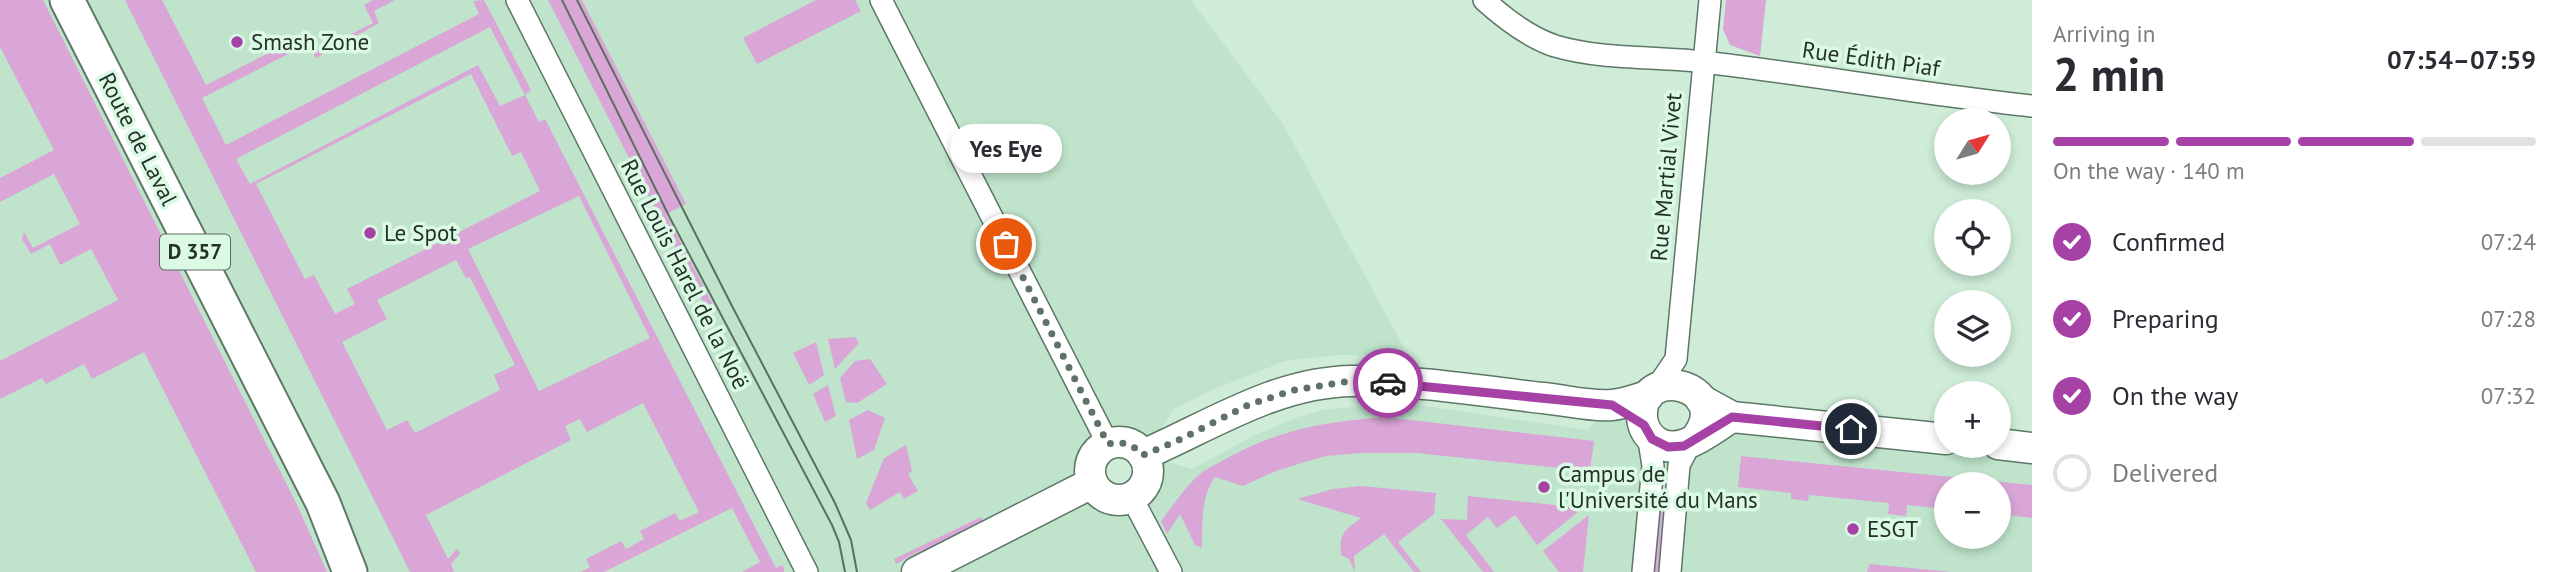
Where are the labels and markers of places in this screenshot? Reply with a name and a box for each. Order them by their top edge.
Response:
place label: Smash Zone [251,27,369,56]
marker: Smash Zone [229,34,245,50]
callout: Yes Eye [950,125,1062,174]
pin [976,214,1036,274]
place label: Le Spot [384,218,457,247]
marker: Le Spot [362,225,378,241]
pin [1821,399,1881,459]
place label: Campus de l'Université du Mans [1558,459,1758,514]
marker: Campus de l'Université du Mans [1536,479,1552,495]
place label: ESGT [1867,514,1919,543]
marker: ESGT [1845,521,1861,537]

